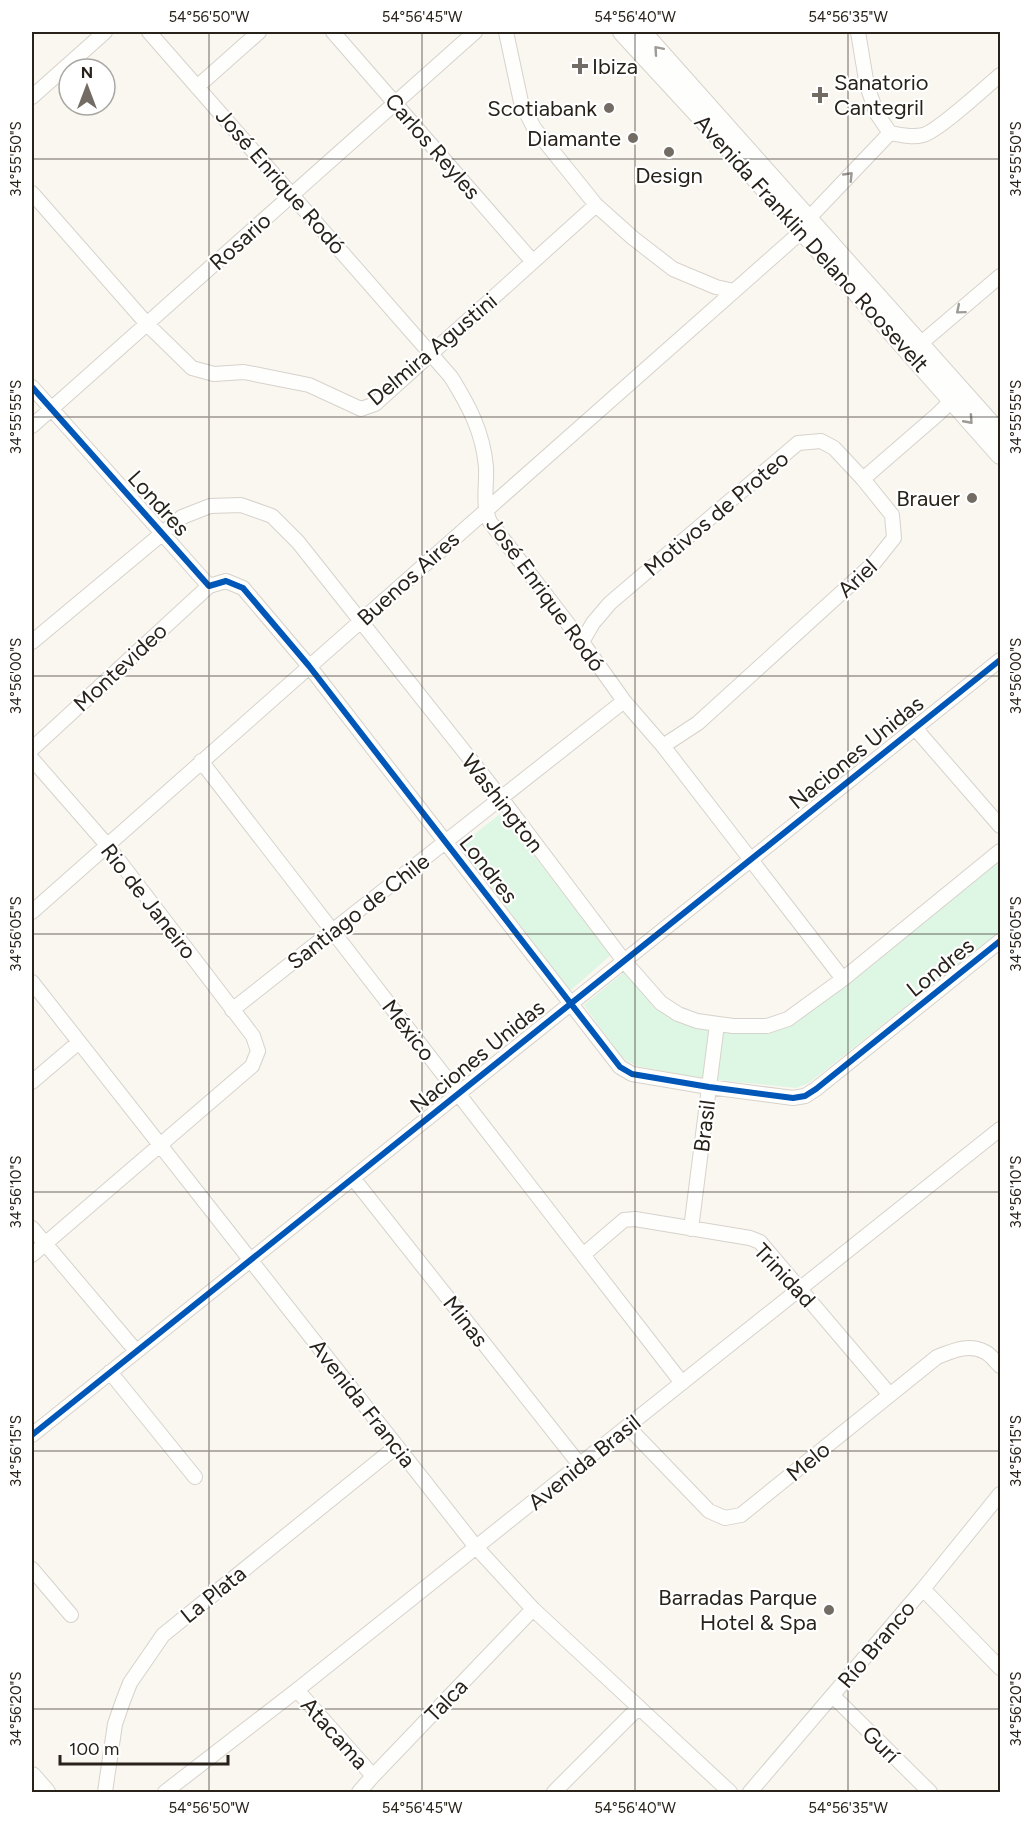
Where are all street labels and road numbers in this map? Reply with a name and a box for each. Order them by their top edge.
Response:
street label: Carlos Reyles [379,88,486,205]
street label: José Enrique Rodó [210,103,351,260]
street label: Avenida Franklin Delano Roosevelt [689,109,934,378]
street label: Rosario [204,207,277,276]
street label: Delmira Agustini [362,287,503,411]
street label: Motivos de Proteo [638,445,794,582]
street label: Londres [122,465,195,542]
street label: José Enrique Rodó [481,512,611,677]
street label: Buenos Aires [352,525,465,631]
street label: Ariel [832,553,883,603]
street label: Montevideo [68,617,173,717]
street label: Naciones Unidas [784,690,929,815]
street label: Washington [456,749,549,858]
street label: Londres [454,830,524,909]
street label: Rio de Janeiro [95,838,202,965]
street label: Santiago de Chile [282,847,435,975]
street label: Londres [901,932,980,1003]
street label: México [376,994,441,1067]
street label: Naciones Unidas [405,994,550,1119]
street label: Brasil [688,1098,721,1154]
street label: Trinidad [748,1238,821,1313]
street label: Minas [437,1290,494,1352]
street label: Avenida Francia [304,1334,421,1473]
street label: Avenida Brasil [523,1409,646,1516]
street label: Melo [781,1436,836,1487]
street label: La Plata [175,1560,251,1629]
street label: Río Branco [832,1595,921,1694]
street label: Talca [419,1673,473,1728]
street label: Atacama [295,1692,374,1775]
street label: Gurí [856,1720,906,1769]

